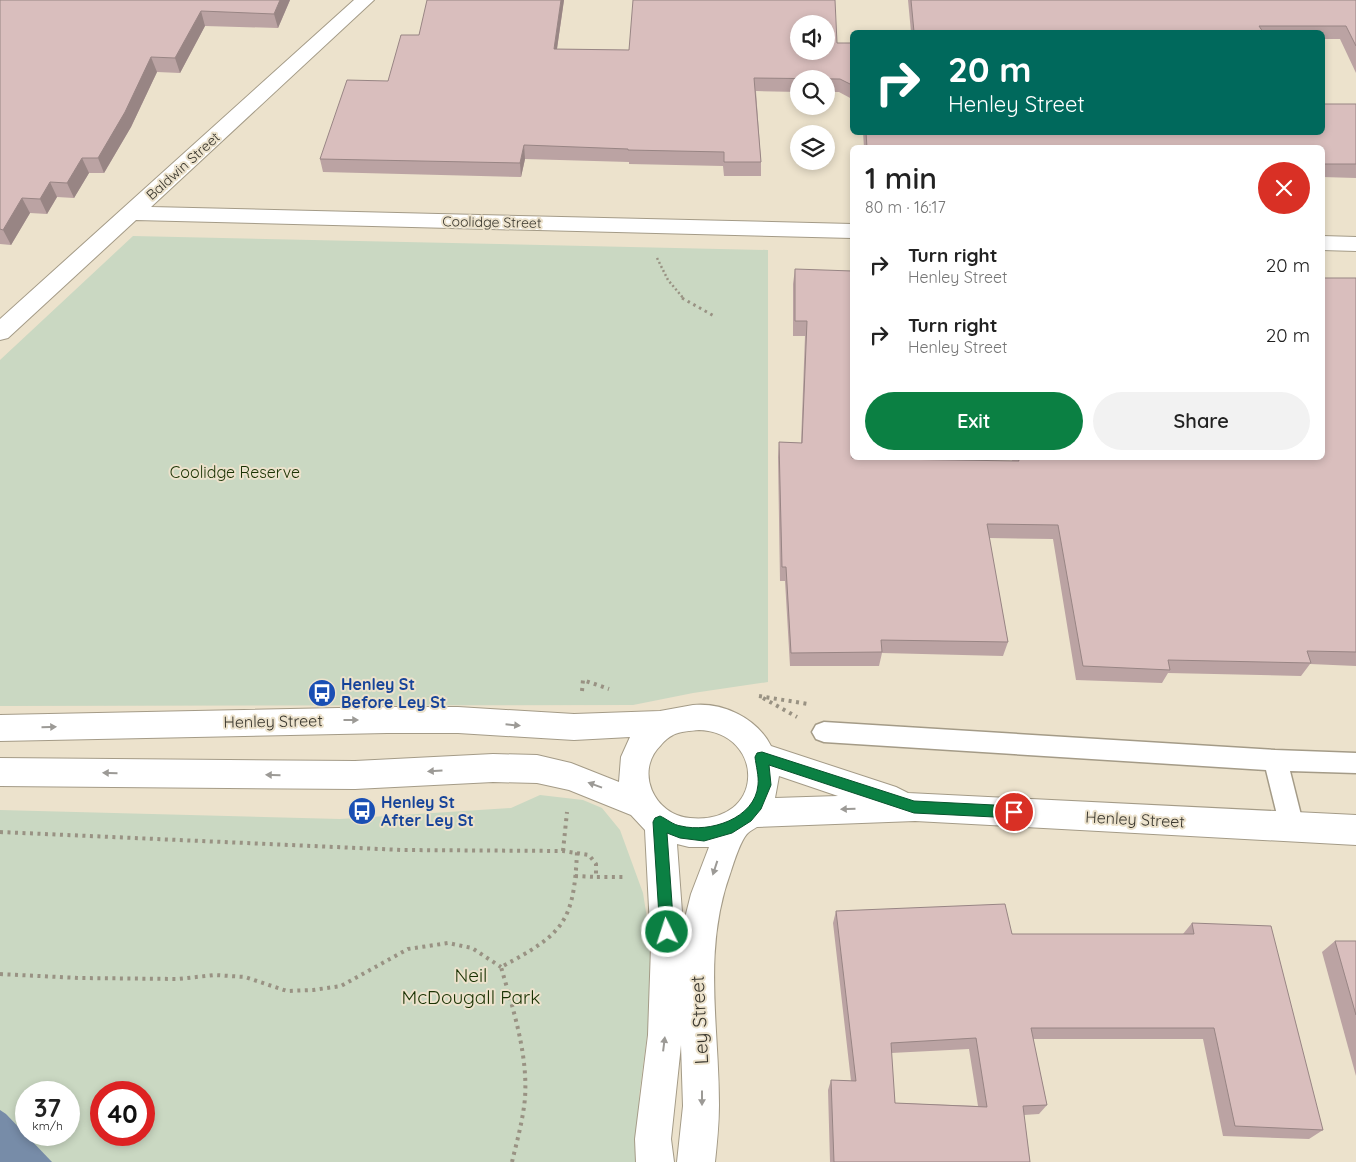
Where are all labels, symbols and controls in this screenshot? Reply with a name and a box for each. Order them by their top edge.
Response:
map controls [790,15,835,170]
button: sound [790,15,835,60]
text: 20 m [948,47,1031,91]
icon: right [865,50,930,115]
button: search [790,70,835,115]
text: Henley Street [948,90,1085,118]
button: layers [790,125,835,170]
street label: Baldwin Street [142,128,224,204]
text: 1 min [865,159,937,197]
button: close [1258,162,1310,214]
text: 80 m · 16:17 [865,197,946,217]
street label: Coolidge Street [442,212,542,232]
text: Turn right [908,243,997,267]
icon: right [865,251,893,279]
text: 20 m [1266,253,1310,277]
text: Henley Street [908,267,1007,287]
text: Turn right [908,313,997,337]
icon: right [865,321,893,349]
text: 20 m [1266,323,1310,347]
text: Henley Street [908,337,1007,357]
button: Exit [865,392,1083,450]
button: Share [1093,392,1310,450]
park label: Coolidge Reserve [170,462,300,482]
place label: Henley St Before Ley St [341,674,446,712]
bus stop icon: Henley St Before Ley St [307,678,337,708]
street label: Henley Street [223,710,323,732]
one-way arrow [343,716,359,724]
one-way arrow [506,721,522,729]
one-way arrow [41,723,57,731]
one-way arrow [427,768,443,776]
one-way arrow [102,769,118,777]
one-way arrow [265,770,281,778]
one-way arrow [587,781,602,789]
pin [993,791,1035,833]
place label: Henley St After Ley St [381,792,474,830]
bus stop icon: Henley St After Ley St [347,796,377,826]
icon: arrive [1000,798,1028,826]
one-way arrow [840,806,856,814]
street label: Henley Street [1085,806,1185,832]
one-way arrow [711,861,719,876]
position arrow [640,905,692,957]
park label: Neil McDougall Park [402,963,540,1009]
street label: Ley Street [685,975,713,1065]
one-way arrow [660,1036,668,1052]
speed limit sign: 40 [90,1081,155,1146]
one-way arrow [698,1091,706,1107]
text: 37 [34,1092,61,1123]
text: km/h [32,1118,63,1133]

